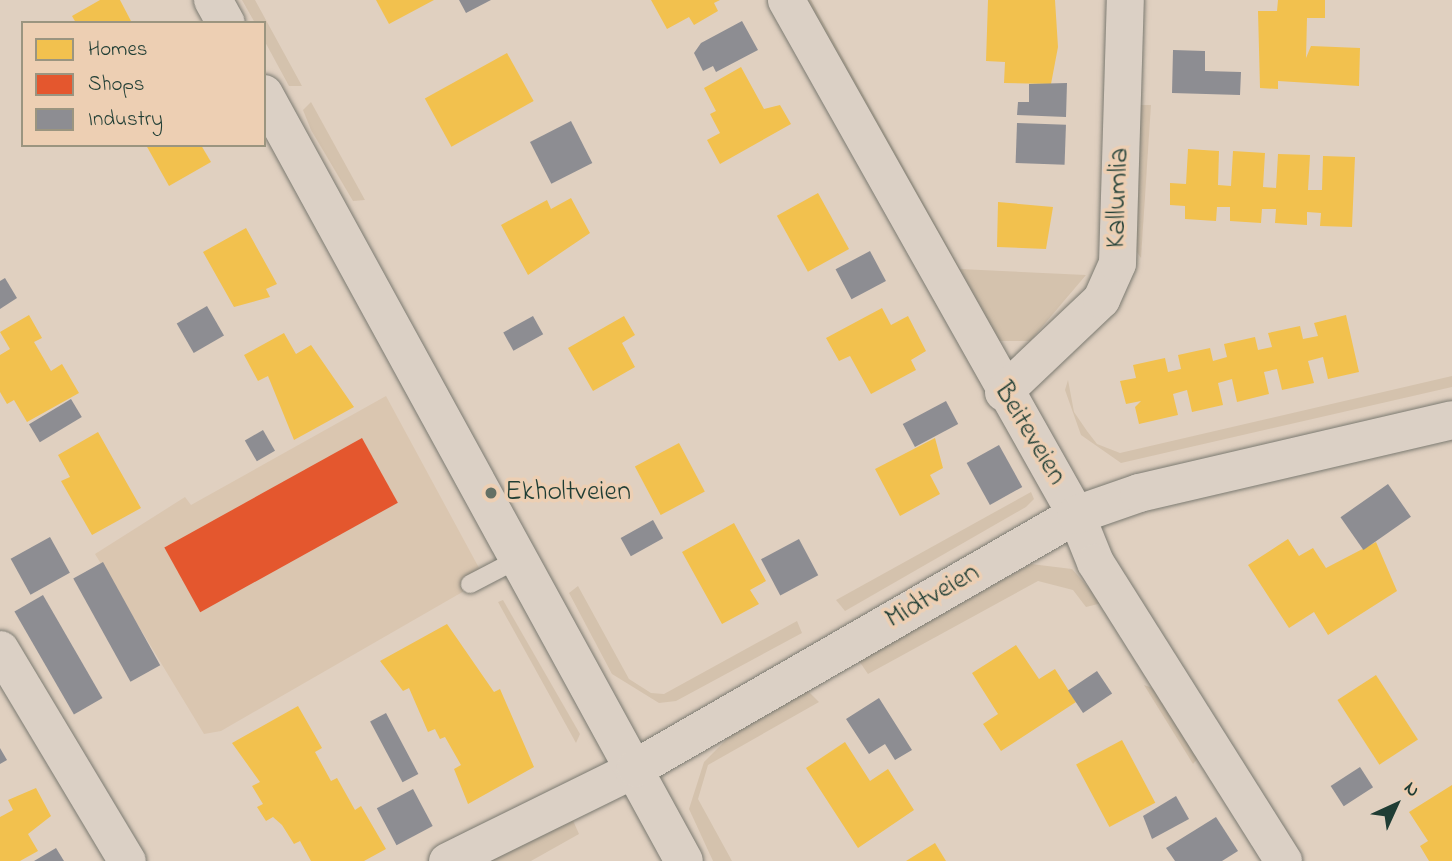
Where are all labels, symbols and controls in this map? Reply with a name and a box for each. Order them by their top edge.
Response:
legend [21,21,266,147]
text: Homes [88,35,148,65]
text: Shops [88,70,145,100]
text: Industry [88,105,163,135]
street label: Kallumlia [1100,147,1138,249]
street label: Beiteveien [985,377,1073,491]
place label: Ekholtveien [505,476,631,510]
marker: Ekholtveien [483,485,499,501]
street label: Midtveien [880,557,986,637]
north arrow [1361,770,1431,840]
text: N [1397,776,1425,804]

